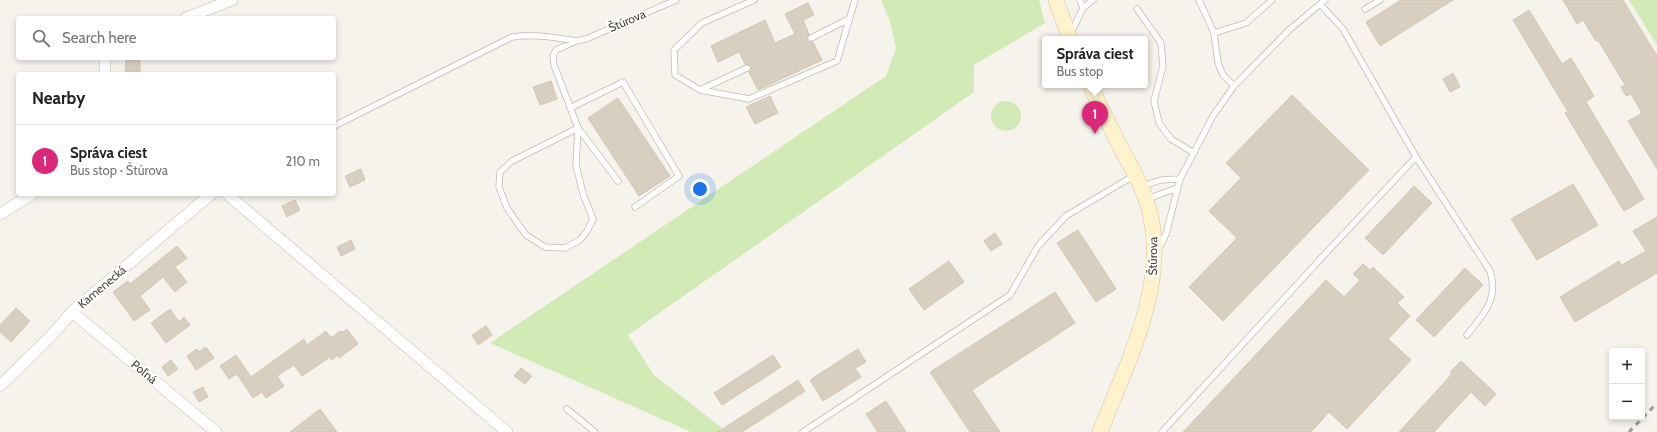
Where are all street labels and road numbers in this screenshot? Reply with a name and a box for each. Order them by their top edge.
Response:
street label: Štúrova [606,6,648,35]
street label: Štúrova [1145,236,1160,276]
street label: Kamenecká [74,262,129,311]
street label: Poľná [128,357,160,387]

